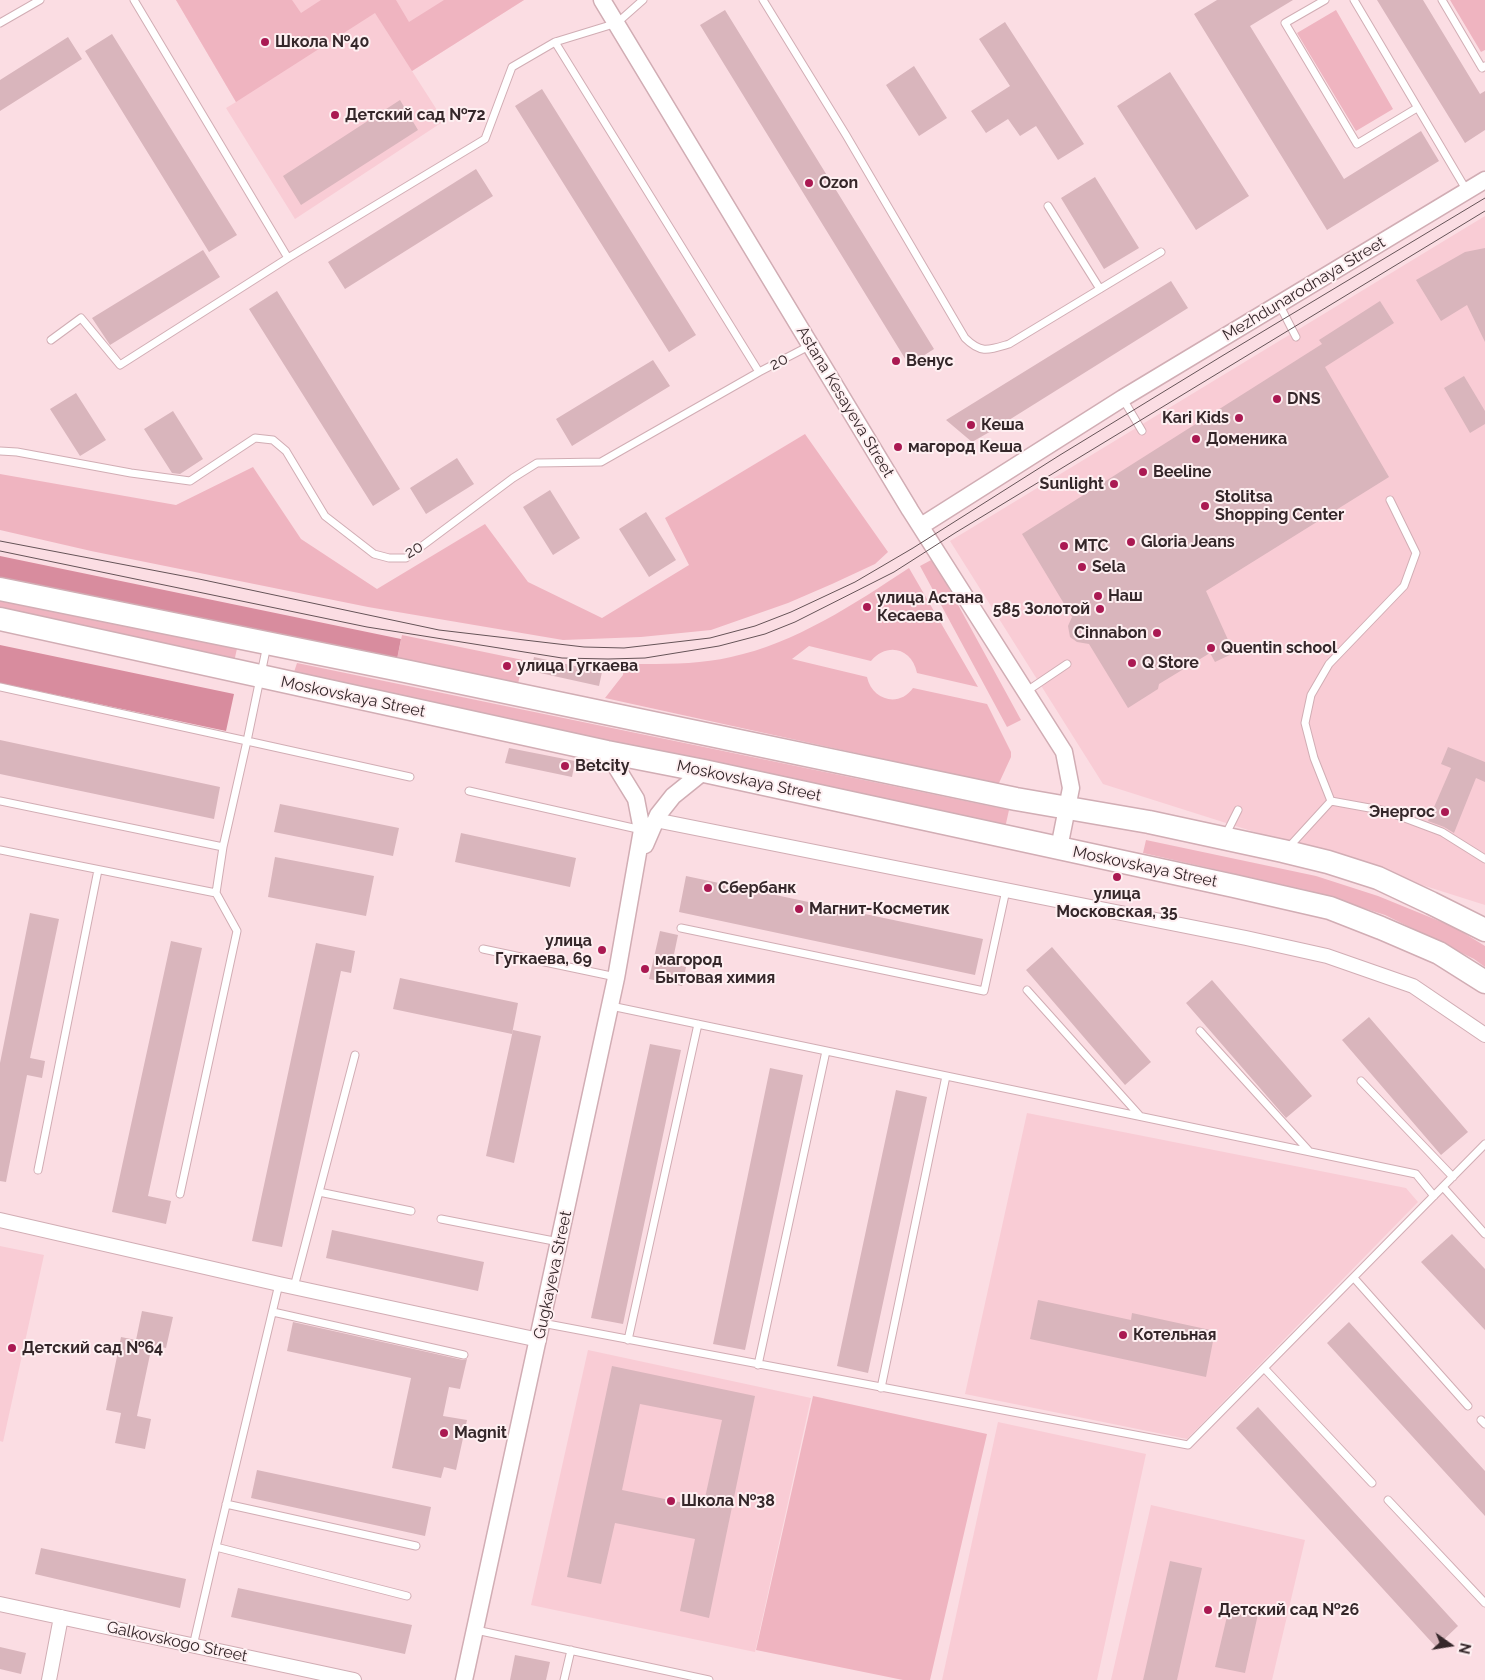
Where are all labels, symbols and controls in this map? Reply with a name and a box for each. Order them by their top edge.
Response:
place label: Школа №40 [275,32,369,52]
marker: Школа №40 [259,36,271,48]
place label: Детский сад №72 [345,105,485,125]
marker: Детский сад №72 [329,109,341,121]
place label: Ozon [819,173,858,193]
marker: Ozon [803,177,815,189]
street label: Mezhdunarodnaya Street [1219,233,1389,345]
street label: Astana Kesayeva Street [792,323,898,481]
street label: 20 [767,349,791,375]
place label: Венус [906,351,954,371]
marker: Венус [890,355,902,367]
place label: DNS [1287,389,1320,409]
marker: DNS [1271,393,1283,405]
place label: Kari Kids [1162,408,1229,428]
marker: Kari Kids [1233,412,1245,424]
place label: Кеша [981,415,1024,435]
marker: Кеша [965,419,977,431]
place label: Доменика [1206,429,1287,449]
marker: Доменика [1190,433,1202,445]
place label: магород Кеша [908,437,1022,457]
marker: магород Кеша [892,441,904,453]
place label: Beeline [1153,462,1211,482]
marker: Beeline [1137,466,1149,478]
place label: Sunlight [1040,474,1104,494]
marker: Sunlight [1108,478,1120,490]
place label: Stolitsa Shopping Center [1215,487,1344,525]
marker: Stolitsa Shopping Center [1199,500,1211,512]
place label: Gloria Jeans [1141,532,1235,552]
place label: МТС [1074,536,1108,556]
marker: Gloria Jeans [1125,536,1137,548]
street label: 20 [401,537,427,563]
marker: МТС [1058,540,1070,552]
place label: Sela [1092,557,1126,577]
marker: Sela [1076,561,1088,573]
place label: Наш [1108,586,1143,606]
place label: улица Астана Кесаева [877,588,983,626]
marker: Наш [1092,590,1104,602]
place label: 585 Золотой [993,599,1090,619]
marker: улица Астана Кесаева [861,601,873,613]
marker: 585 Золотой [1094,603,1106,615]
place label: Cinnabon [1074,623,1147,643]
marker: Cinnabon [1151,627,1163,639]
place label: Quentin school [1221,638,1337,658]
marker: Quentin school [1205,642,1217,654]
place label: Q Store [1142,653,1199,673]
place label: улица Гугкаева [517,656,638,676]
marker: Q Store [1126,657,1138,669]
marker: улица Гугкаева [501,660,513,672]
street label: Moskovskaya Street [279,672,427,722]
place label: Betcity [575,756,629,776]
street label: Moskovskaya Street [675,756,823,806]
marker: Betcity [559,760,571,772]
place label: Энергос [1369,802,1435,822]
marker: Энергос [1439,806,1451,818]
street label: Moskovskaya Street [1071,842,1219,892]
marker: улица Московская, 35 [1111,871,1123,883]
place label: Сбербанк [718,878,796,898]
marker: Сбербанк [702,882,714,894]
place label: улица Московская, 35 [1056,884,1178,922]
place label: Магнит-Косметик [809,899,950,919]
marker: Магнит-Косметик [793,903,805,915]
place label: улица Гугкаева, 69 [495,931,592,969]
marker: улица Гугкаева, 69 [596,944,608,956]
place label: магород Бытовая химия [655,950,775,988]
marker: магород Бытовая химия [639,963,651,975]
street label: Gugkayeva Street [530,1209,576,1341]
place label: Котельная [1133,1325,1217,1345]
marker: Котельная [1117,1329,1129,1341]
place label: Детский сад №64 [22,1338,163,1358]
marker: Детский сад №64 [6,1342,18,1354]
place label: Magnit [454,1423,507,1443]
marker: Magnit [438,1427,450,1439]
place label: Школа №38 [681,1491,775,1511]
marker: Школа №38 [665,1495,677,1507]
place label: Детский сад №26 [1218,1600,1359,1620]
marker: Детский сад №26 [1202,1604,1214,1616]
street label: Galkovskogo Street [105,1618,249,1666]
north arrow [1425,1620,1475,1670]
text: N [1456,1641,1474,1655]

